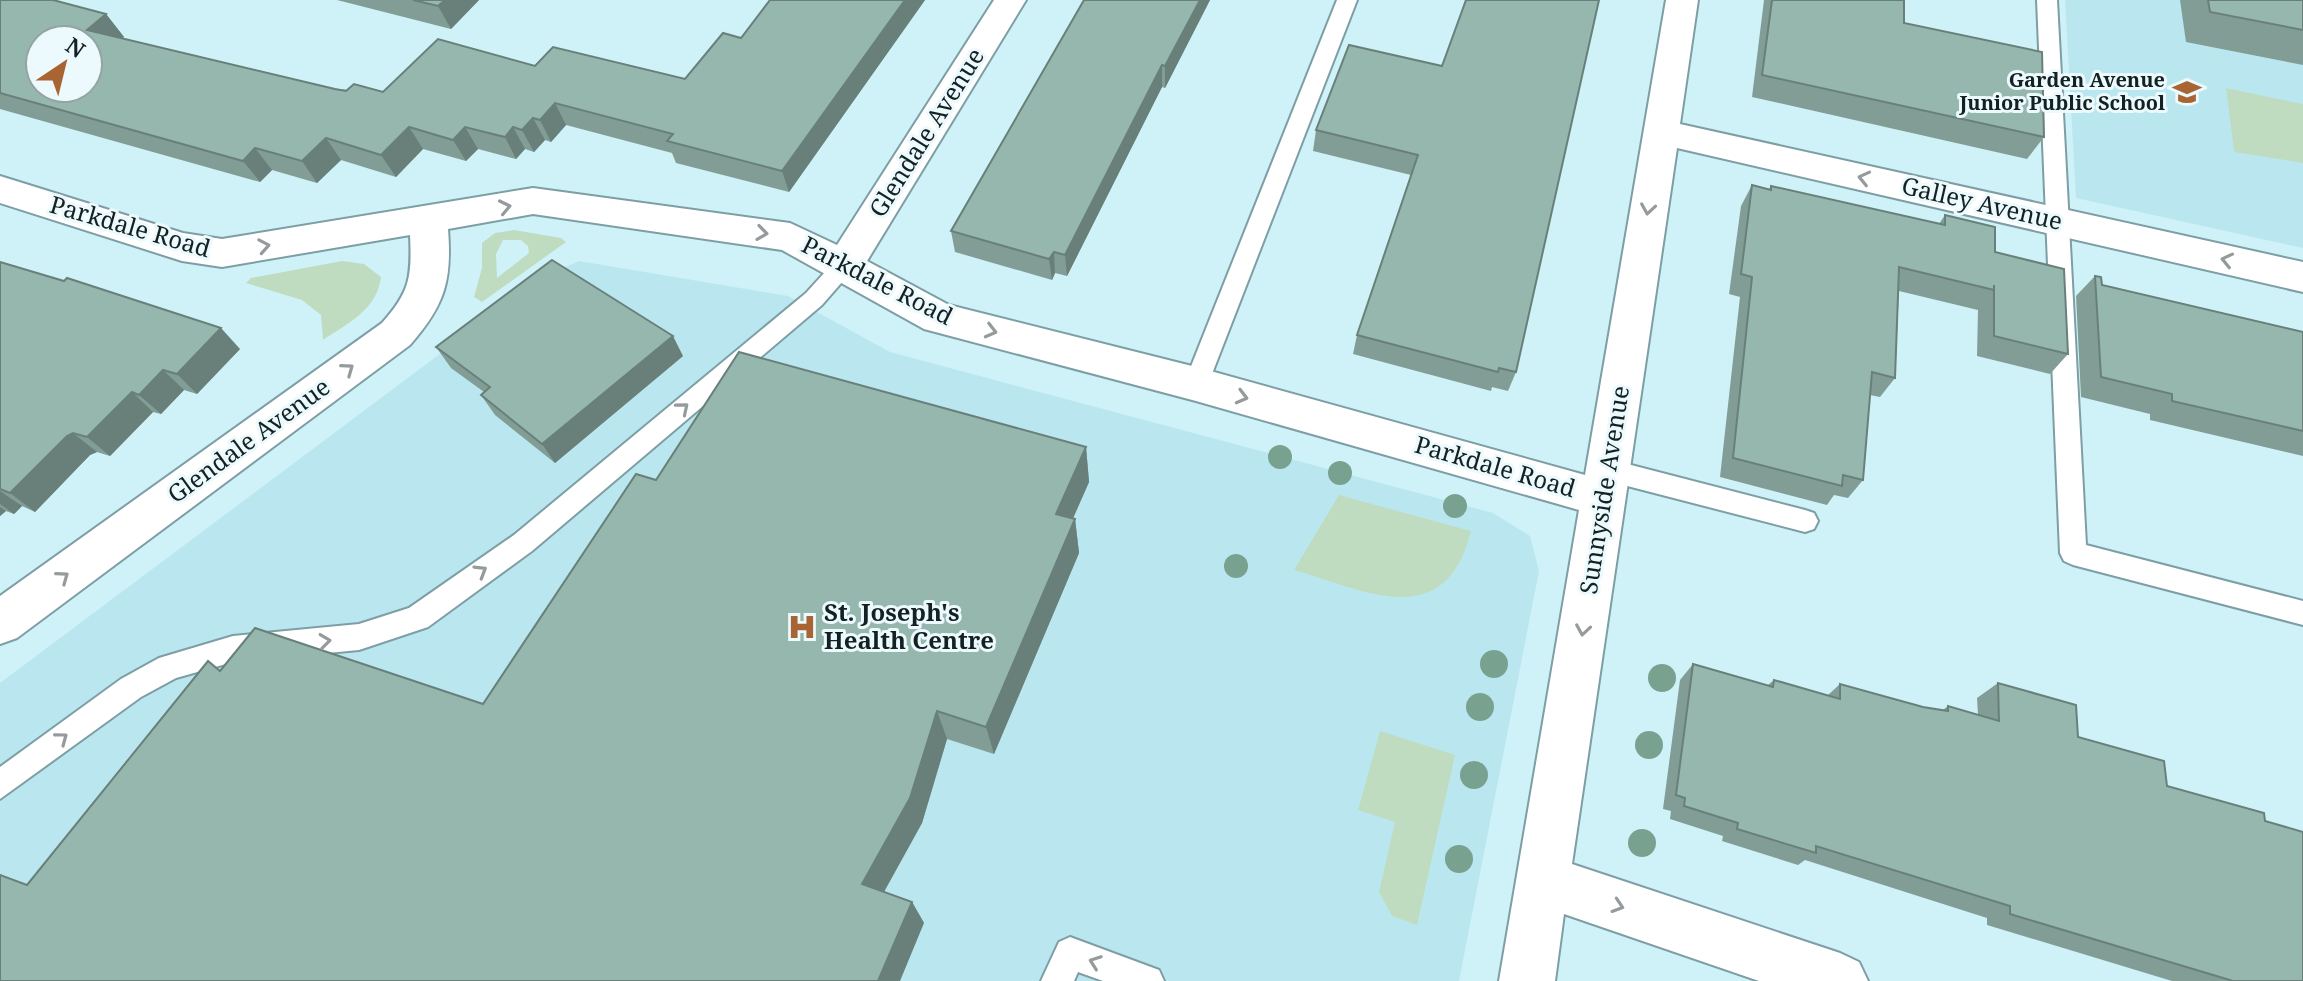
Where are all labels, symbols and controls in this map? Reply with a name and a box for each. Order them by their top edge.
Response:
north arrow [24,24,104,104]
text: N [60,30,92,64]
street label: Glendale Avenue [860,41,991,223]
place label: Garden Avenue Junior Public School [1958,66,2165,116]
school or university icon: Garden Avenue Junior Public School [2172,77,2202,107]
street label: Galley Avenue [1899,168,2066,237]
one-way arrow [1858,170,1871,187]
street label: Parkdale Road [46,187,215,264]
one-way arrow [498,199,511,216]
one-way arrow [1641,203,1658,216]
one-way arrow [755,224,769,241]
street label: Parkdale Road [796,227,959,332]
one-way arrow [257,239,271,256]
one-way arrow [2221,252,2234,269]
one-way arrow [983,322,997,339]
one-way arrow [340,364,354,378]
street label: Glendale Avenue [160,370,336,510]
street label: Sunnyside Avenue [1571,383,1636,596]
one-way arrow [1235,388,1249,404]
one-way arrow [674,403,688,418]
street label: Parkdale Road [1411,427,1580,504]
one-way arrow [472,566,487,581]
one-way arrow [54,572,69,587]
place label: St. Joseph's Health Centre [824,595,994,656]
hospital icon: St. Joseph's Health Centre [787,612,817,642]
one-way arrow [1575,623,1592,637]
one-way arrow [319,633,332,650]
one-way arrow [53,733,68,747]
one-way arrow [1610,896,1624,912]
one-way arrow [1088,955,1102,971]

